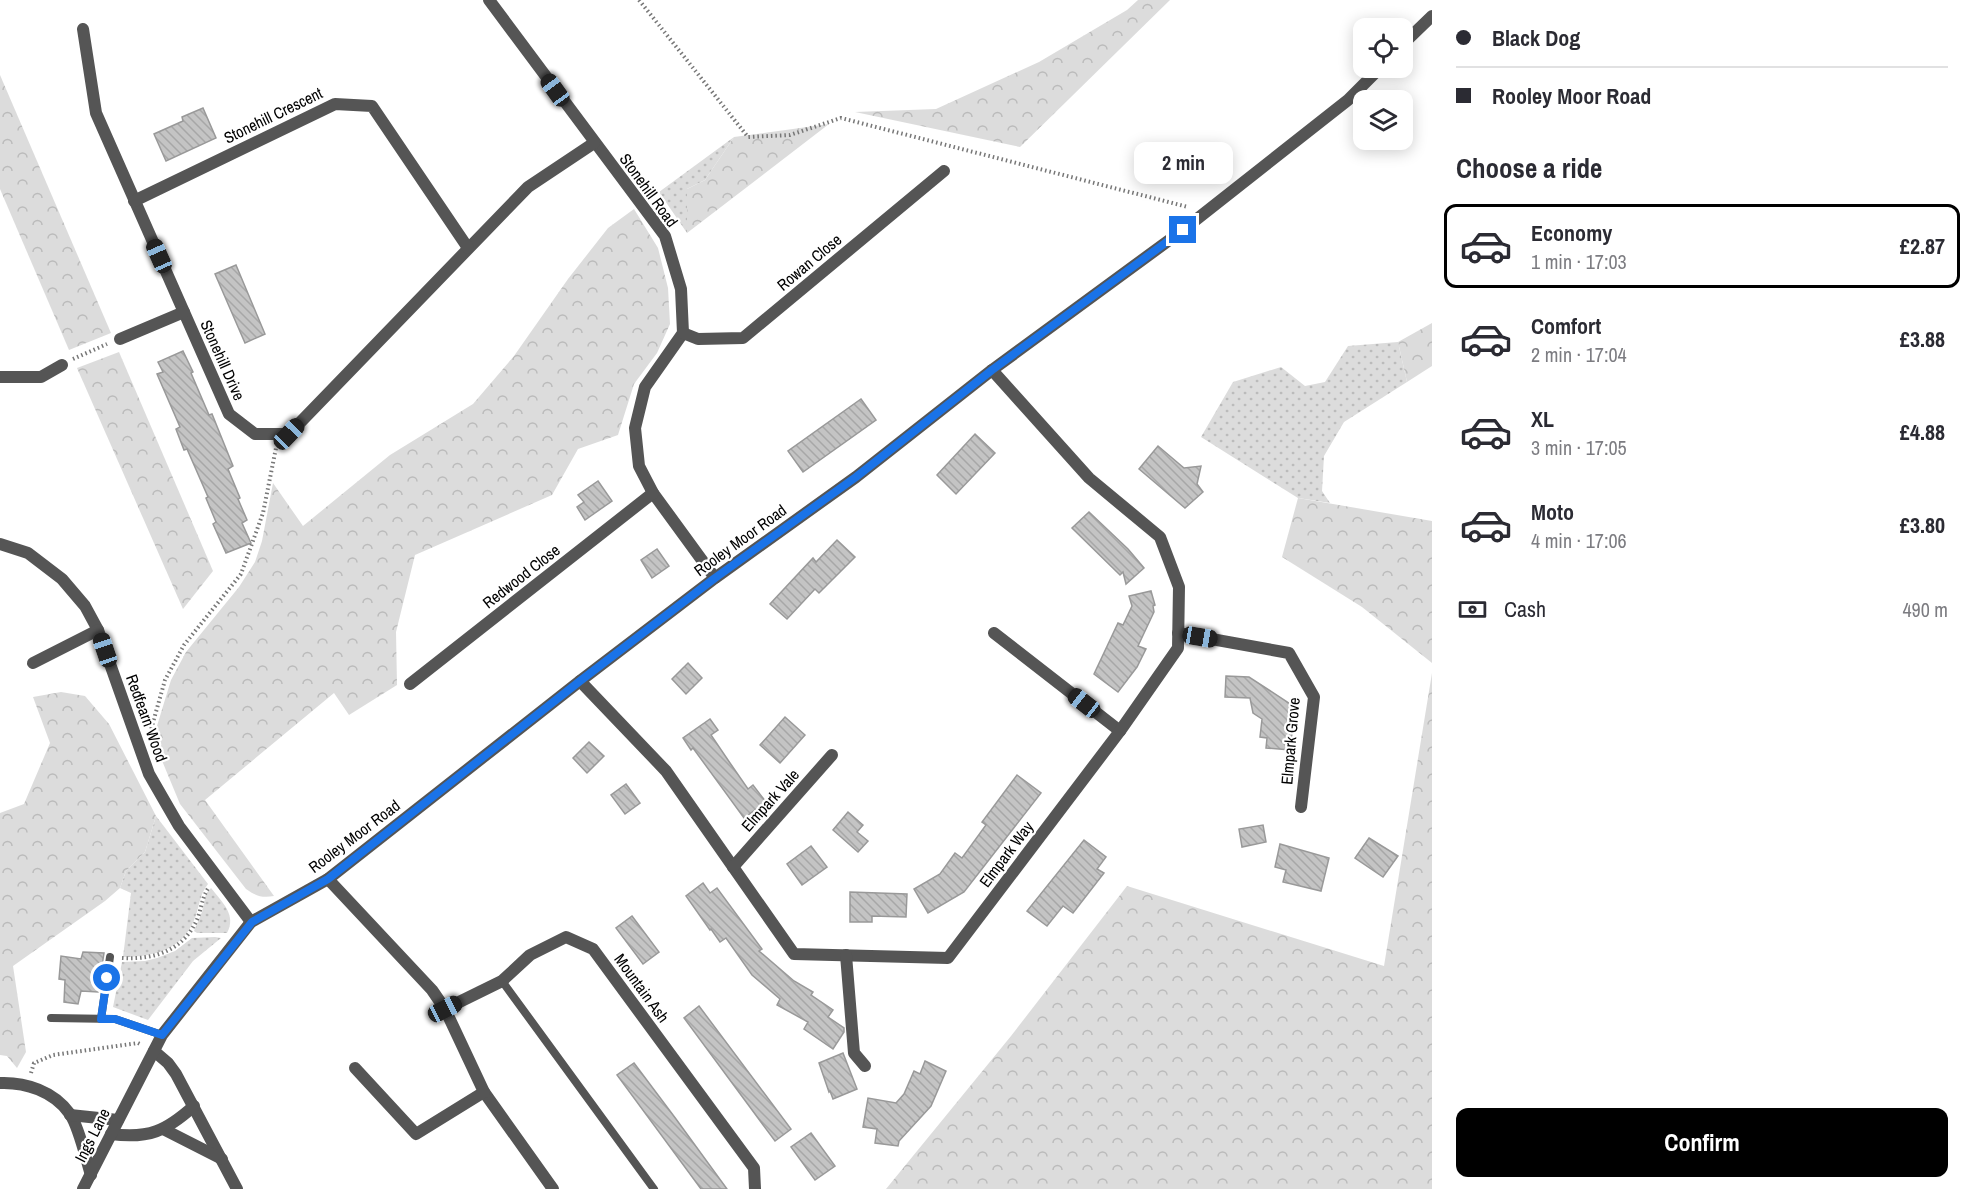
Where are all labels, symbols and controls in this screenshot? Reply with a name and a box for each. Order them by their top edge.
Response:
map controls [1353,18,1413,150]
button: locate [1353,18,1413,78]
text: Black Dog [1492,23,1580,53]
car [537,70,573,110]
street label: Stonehill Crescent [220,81,326,148]
text: Rooley Moor Road [1492,81,1651,111]
button: layers [1353,90,1413,150]
callout: 2 min [1134,143,1232,185]
street label: Stonehill Road [615,149,683,231]
text: 2 min [1162,149,1205,176]
text: Choose a ride [1456,150,1602,186]
route end [1169,216,1196,243]
text: Economy [1531,218,1612,248]
icon: car [1459,219,1513,273]
street label: Rowan Close [772,228,846,296]
text: £2.87 [1900,231,1945,261]
car [143,236,175,276]
text: 1 min · 17:03 [1531,248,1627,275]
text: Comfort [1531,311,1601,341]
icon: car [1459,312,1513,366]
street label: Stonehill Drive [195,316,251,404]
text: £3.88 [1900,324,1945,354]
text: 2 min · 17:04 [1531,341,1627,368]
text: XL [1531,404,1554,434]
icon: car [1459,405,1513,459]
car [270,415,308,453]
text: £4.88 [1900,417,1945,447]
text: 3 min · 17:05 [1531,434,1627,461]
text: Moto [1531,497,1574,527]
icon: car [1459,498,1513,552]
street label: Rooley Moor Road [689,499,791,581]
text: £3.80 [1900,510,1945,540]
text: 4 min · 17:06 [1531,527,1627,554]
street label: Redwood Close [478,539,564,613]
icon: cash [1456,593,1489,626]
text: Cash [1504,594,1546,624]
text: 490 m [1902,596,1948,623]
car [1181,625,1219,649]
car [91,630,119,670]
street label: Redfearn Wood [121,671,173,765]
car [1064,685,1104,721]
street label: Elmpark Grove [1275,696,1305,786]
street label: Elmpark Vale [736,764,804,836]
street label: Rooley Moor Road [304,794,404,878]
street label: Elmpark Way [974,816,1038,892]
street label: Mountain Ash [610,949,674,1027]
route start [93,964,120,991]
car [425,993,465,1025]
street label: Ings Lane [69,1104,115,1166]
button: Confirm [1456,1108,1948,1177]

